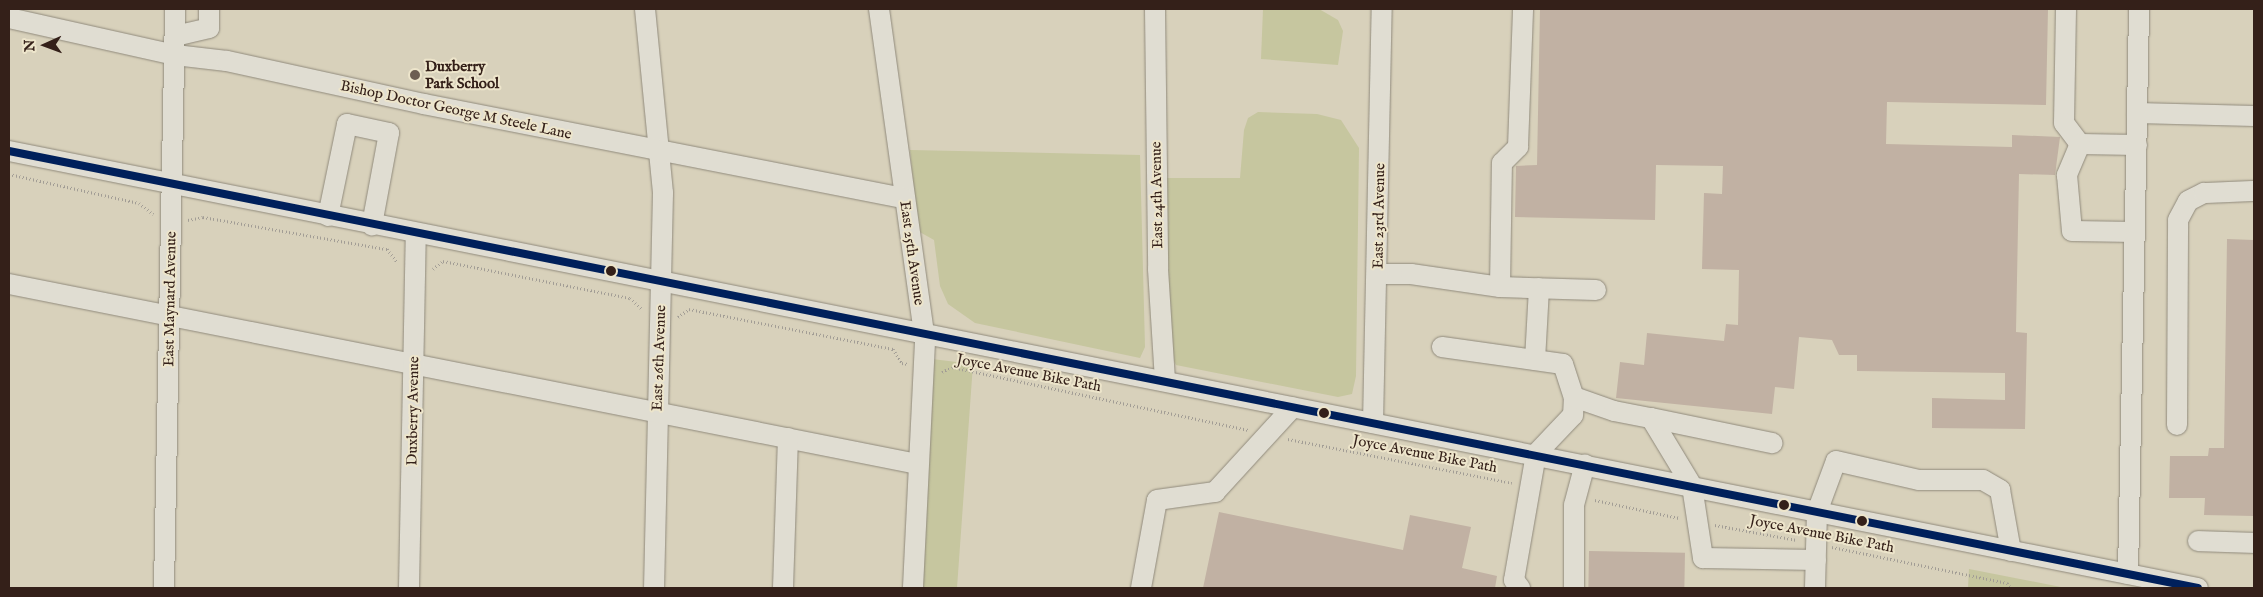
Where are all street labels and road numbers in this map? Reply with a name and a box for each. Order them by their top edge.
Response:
street label: Bishop Doctor George M Steele Lane [339,77,573,143]
street label: East 24th Avenue [1147,141,1167,249]
street label: East 23rd Avenue [1369,163,1389,269]
street label: East 25th Avenue [896,200,928,306]
street label: East Maynard Avenue [160,231,180,367]
street label: East 26th Avenue [648,305,670,411]
street label: Joyce Avenue Bike Path [955,350,1103,396]
street label: Duxberry Avenue [403,356,423,466]
street label: Joyce Avenue Bike Path [1351,431,1499,477]
street label: Joyce Avenue Bike Path [1748,511,1896,557]

